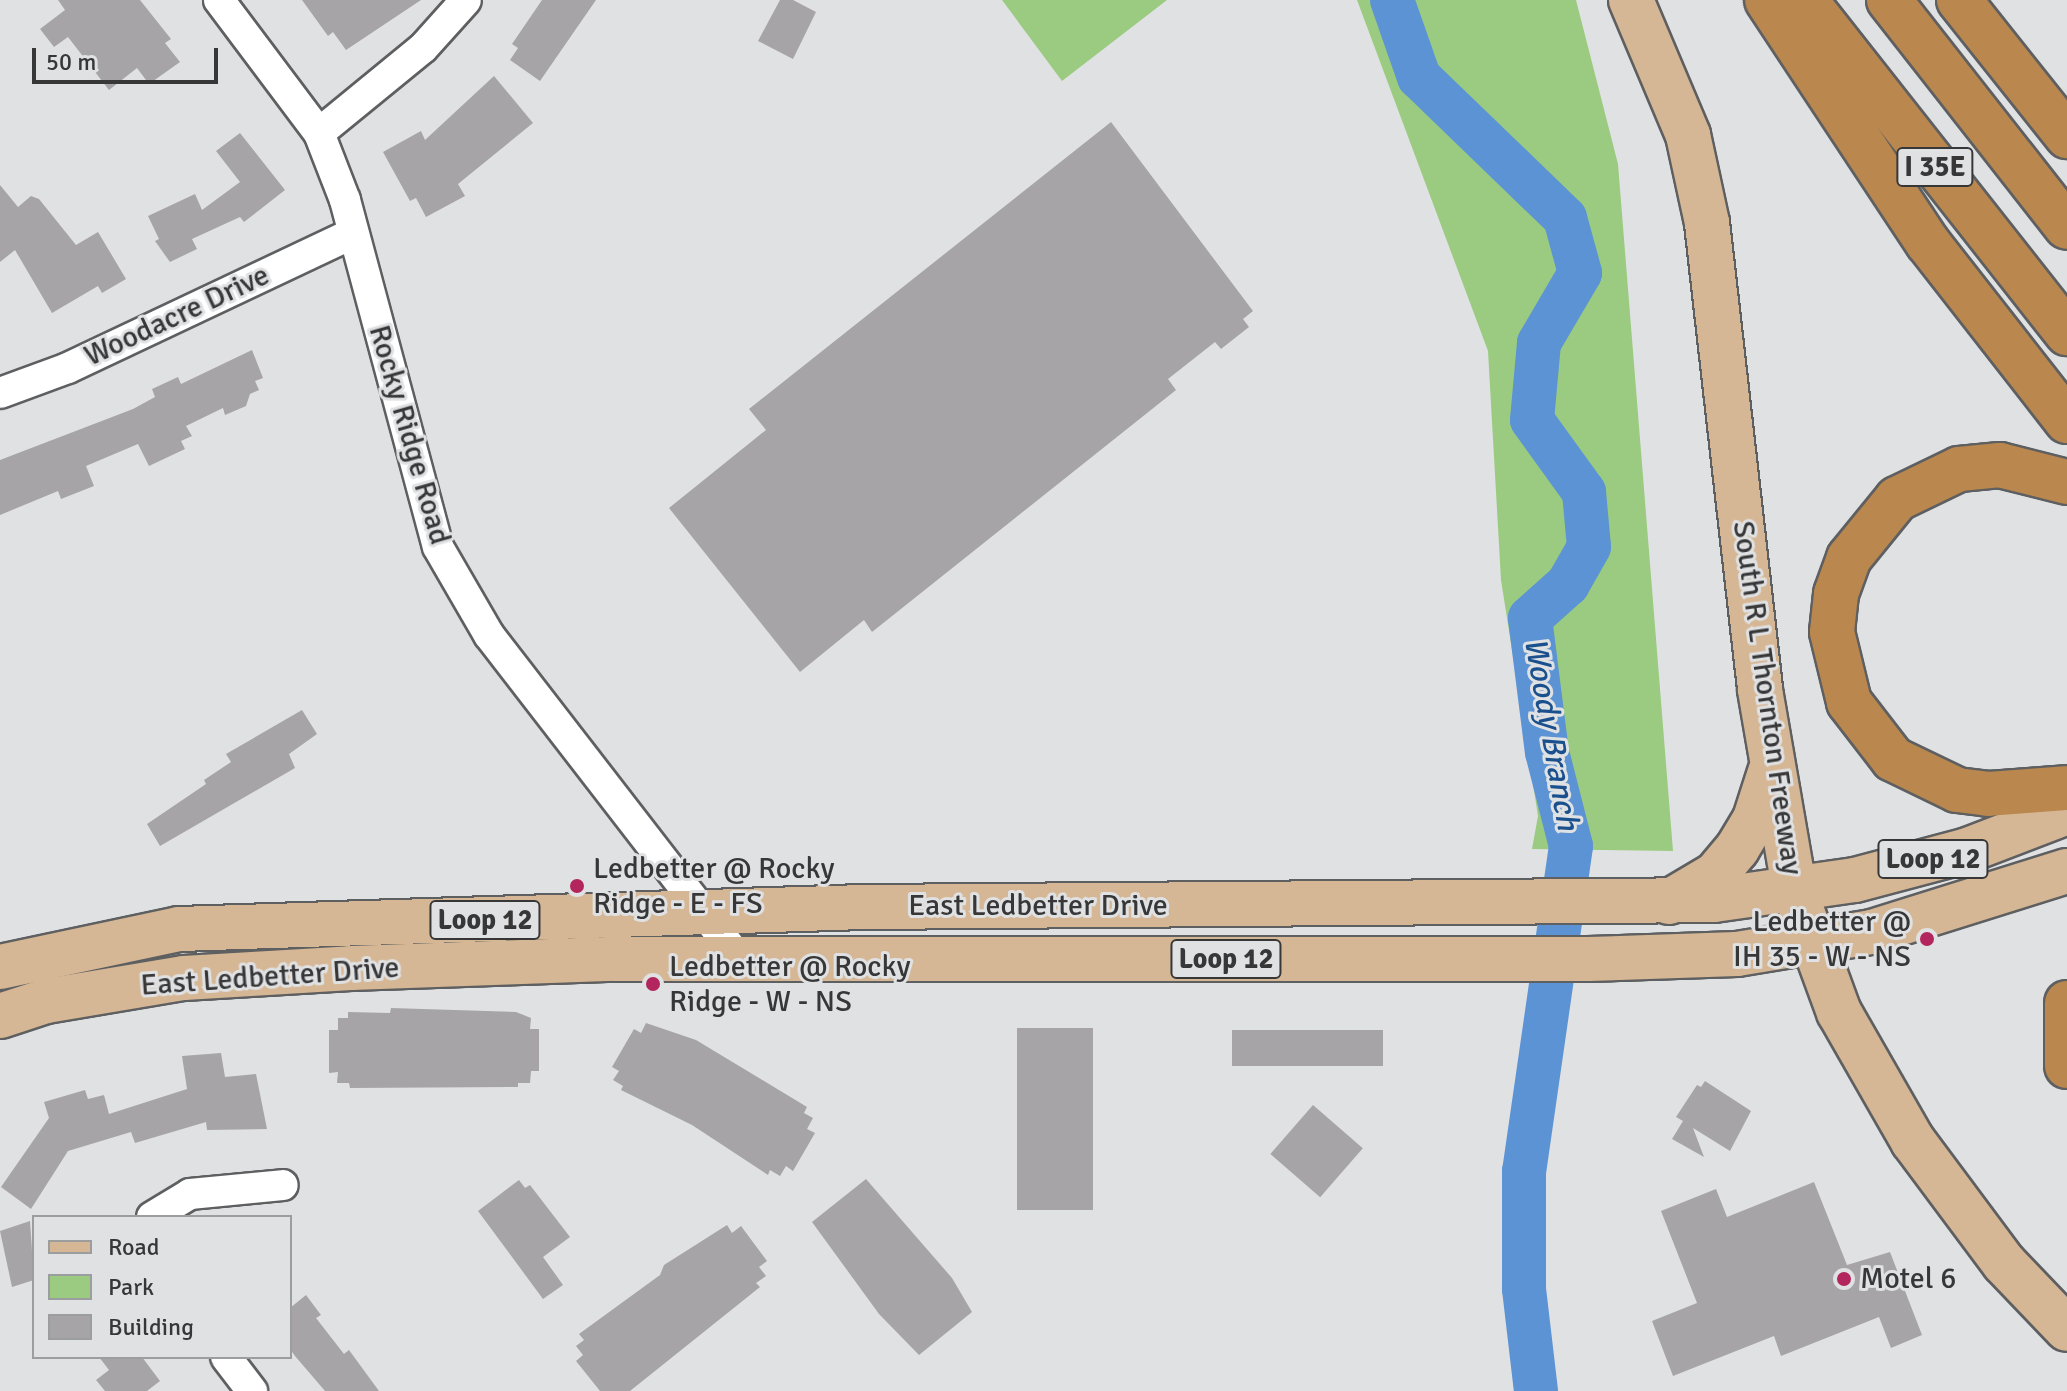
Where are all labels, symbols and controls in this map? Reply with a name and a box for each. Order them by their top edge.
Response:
scale bar [36,32,222,82]
text: 50 m [46,47,96,77]
road number: I 35E [1895,143,1975,191]
street label: Woodacre Drive [79,257,275,375]
street label: Rocky Ridge Road [360,321,458,549]
street label: South R L Thornton Freeway [1724,519,1810,877]
water label: Woody Branch [1515,635,1587,833]
road number: Loop 12 [1877,835,1989,883]
place label: Ledbetter @ Rocky Ridge - E - FS [593,851,835,922]
marker: Ledbetter @ Rocky Ridge - E - FS [568,877,586,895]
street label: East Ledbetter Drive [908,888,1168,924]
road number: Loop 12 [429,896,541,944]
place label: Ledbetter @ IH 35 - W - NS [1733,904,1911,974]
marker: Ledbetter @ IH 35 - W - NS [1918,930,1936,948]
road number: Loop 12 [1170,935,1282,983]
place label: Ledbetter @ Rocky Ridge - W - NS [669,949,911,1020]
street label: East Ledbetter Drive [139,950,401,1004]
marker: Ledbetter @ Rocky Ridge - W - NS [644,975,662,993]
legend [32,1215,292,1359]
text: Road [108,1232,159,1262]
place label: Motel 6 [1860,1261,1956,1297]
marker: Motel 6 [1835,1270,1853,1288]
text: Park [108,1272,154,1302]
text: Building [108,1312,194,1342]

